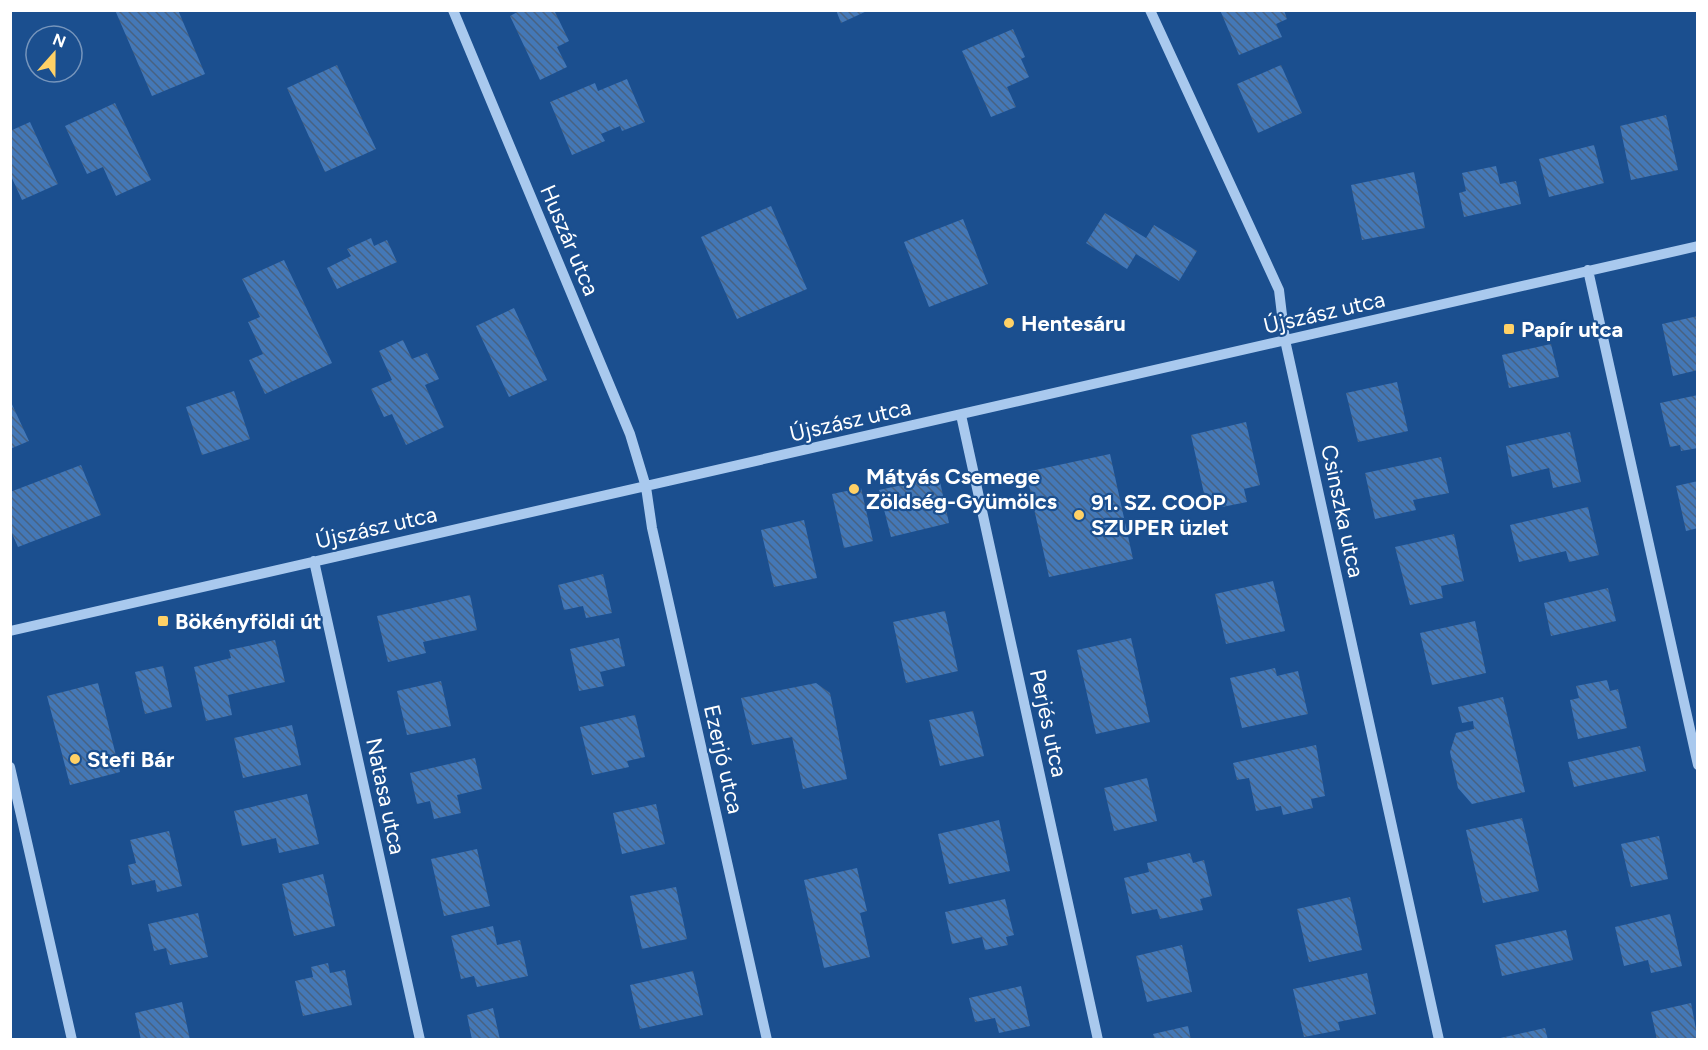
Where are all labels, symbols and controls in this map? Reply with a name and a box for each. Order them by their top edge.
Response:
north arrow [24,24,84,84]
text: N [50,29,68,52]
street label: Huszár utca [534,181,605,300]
street label: Újszász utca [1261,285,1387,340]
place label: Hentesáru [1021,310,1126,337]
marker: Hentesáru [1002,316,1016,330]
place label: Papír utca [1521,316,1623,343]
marker: Papír utca [1502,322,1516,336]
street label: Újszász utca [787,393,913,448]
street label: Csinszka utca [1315,442,1370,580]
place label: Mátyás Csemege Zöldség-Gyümölcs [866,463,1057,515]
marker: Mátyás Csemege Zöldség-Gyümölcs [847,482,861,496]
place label: 91. SZ. COOP SZUPER üzlet [1091,489,1229,541]
street label: Újszász utca [313,500,439,555]
marker: 91. SZ. COOP SZUPER üzlet [1072,508,1086,522]
place label: Bökényföldi út [175,608,322,635]
marker: Bökényföldi út [156,614,170,628]
street label: Perjés utca [1024,667,1073,779]
street label: Ezerjó utca [698,702,749,816]
street label: Natasa utca [360,735,411,857]
place label: Stefi Bár [87,746,175,773]
marker: Stefi Bár [68,752,82,766]

